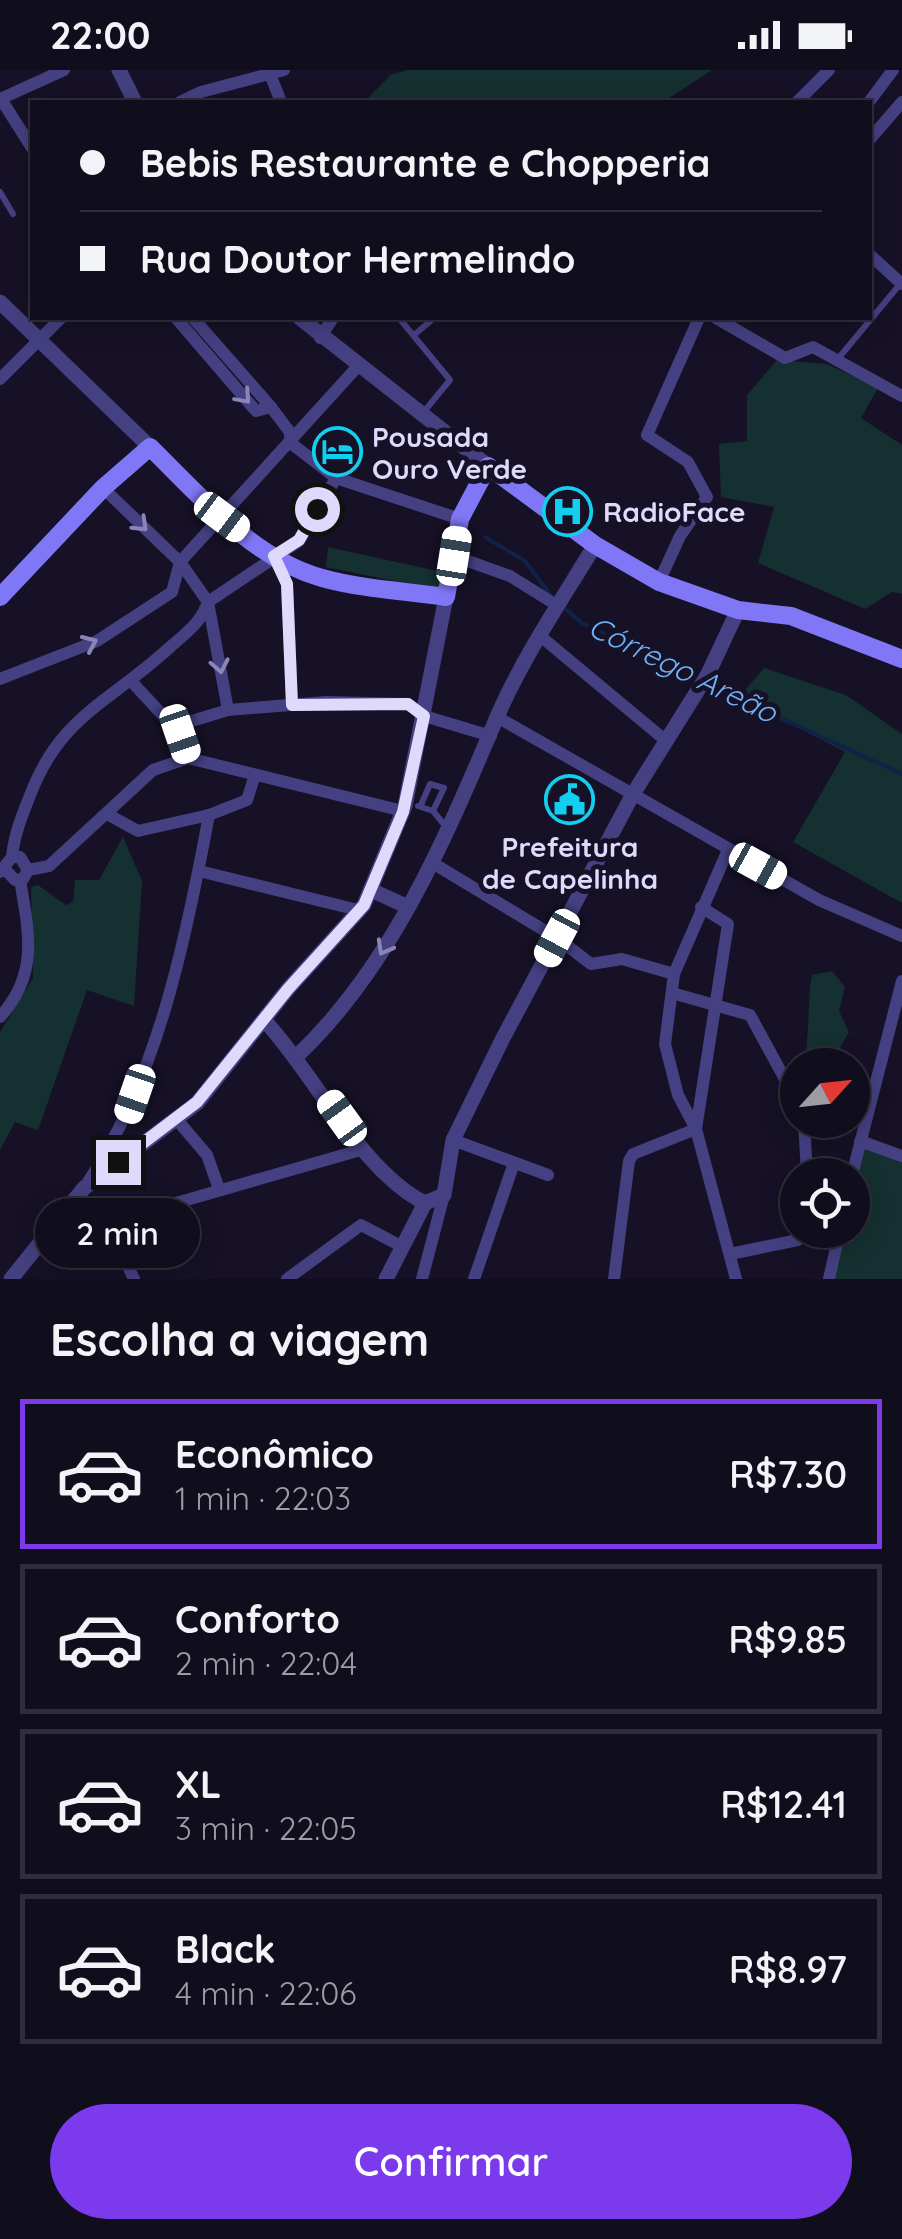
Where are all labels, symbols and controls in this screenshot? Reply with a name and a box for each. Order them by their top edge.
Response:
text: 22:00 [50,11,150,59]
text: Bebis Restaurante e Chopperia [140,139,710,187]
text: Rua Doutor Hermelindo [140,235,575,283]
one-way arrow [232,385,250,404]
place label: Pousada Ouro Verde [372,419,527,486]
hotel icon: Pousada Ouro Verde [311,426,363,478]
hospital icon: RadioFace [542,485,594,537]
car [189,487,255,547]
route start [295,487,340,532]
place label: RadioFace [603,494,745,529]
one-way arrow [130,513,148,531]
car [434,524,474,588]
water label: Córrego Areão [583,607,785,732]
one-way arrow [80,635,98,655]
one-way arrow [209,658,230,675]
car [156,701,204,767]
public building icon: Prefeitura de Capelinha [544,773,596,825]
place label: Prefeitura de Capelinha [482,829,658,896]
car [724,838,792,894]
car [530,904,584,972]
one-way arrow [376,937,396,955]
north arrow [780,1048,870,1138]
map controls [780,1048,870,1248]
car [111,1061,159,1127]
car [312,1085,372,1151]
route end [96,1140,141,1185]
button: locate [780,1158,870,1248]
callout: 2 min [36,1197,200,1267]
text: 2 min [76,1213,159,1253]
text: Escolha a viagem [50,1311,429,1367]
icon: car [55,1429,145,1519]
text: Econômico [175,1430,374,1478]
text: R$7.30 [729,1450,847,1498]
text: 1 min · 22:03 [175,1478,351,1518]
icon: car [55,1594,145,1684]
text: Conforto [175,1595,340,1643]
text: R$9.85 [728,1615,847,1663]
text: 2 min · 22:04 [175,1643,357,1683]
icon: car [55,1759,145,1849]
text: XL [175,1760,221,1808]
text: R$12.41 [720,1780,847,1828]
text: 3 min · 22:05 [175,1808,357,1848]
icon: car [55,1924,145,2014]
text: Black [175,1925,275,1973]
text: R$8.97 [729,1945,847,1993]
text: 4 min · 22:06 [175,1973,357,2013]
button: Confirmar [50,2104,852,2219]

